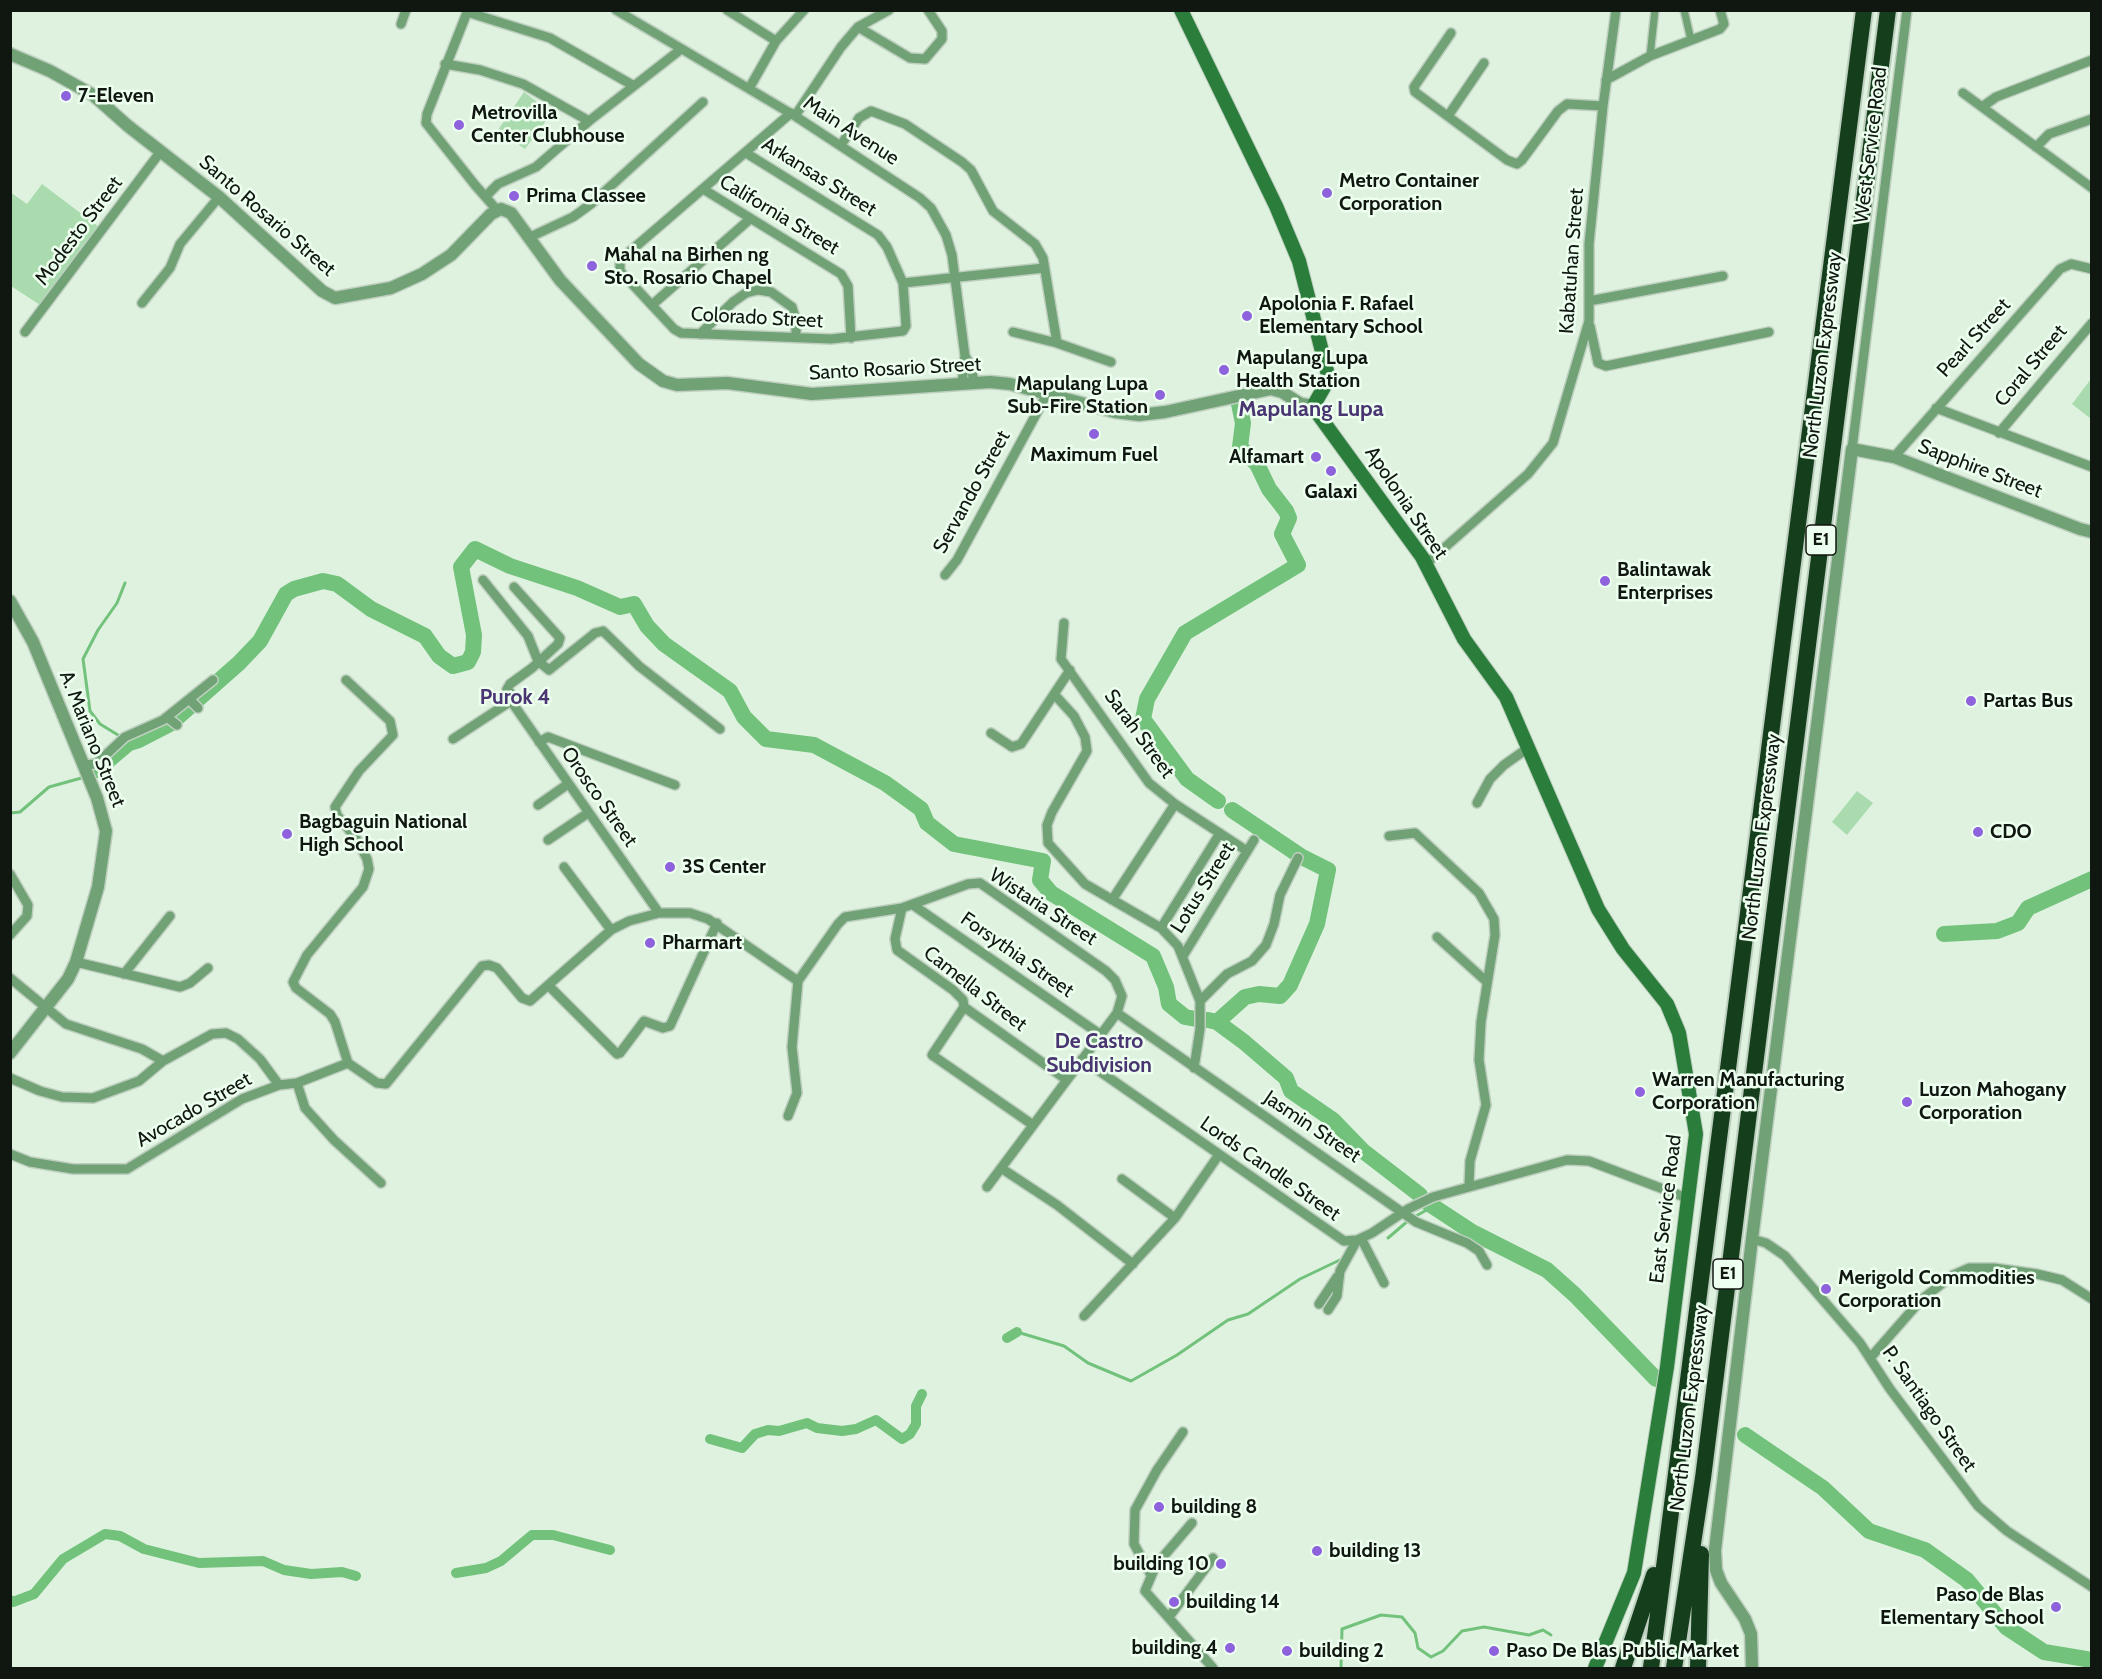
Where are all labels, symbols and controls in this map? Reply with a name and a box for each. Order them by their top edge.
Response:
street label: West Service Road [1850,65,1892,225]
place label: 7-Eleven [78,84,154,108]
marker: 7-Eleven [59,89,73,103]
street label: Main Avenue [799,91,903,171]
place label: Metrovilla Center Clubhouse [471,101,624,148]
marker: Metrovilla Center Clubhouse [452,118,466,132]
street label: Arkansas Street [757,132,881,222]
street label: Santo Rosario Street [194,150,340,282]
place label: Metro Container Corporation [1339,169,1479,216]
street label: California Street [715,170,843,260]
street label: Modesto Street [30,172,128,290]
place label: Prima Classee [526,184,646,208]
marker: Metro Container Corporation [1320,186,1334,200]
street label: Kabatuhan Street [1555,187,1589,335]
marker: Prima Classee [507,189,521,203]
place label: Mahal na Birhen ng Sto. Rosario Chapel [604,243,772,290]
street label: North Luzon Expressway [1798,250,1848,460]
marker: Mahal na Birhen ng Sto. Rosario Chapel [585,259,599,273]
place label: Apolonia F. Rafael Elementary School [1259,292,1423,339]
street label: Pearl Street [1932,294,2016,382]
street label: Colorado Street [690,303,824,333]
marker: Apolonia F. Rafael Elementary School [1240,309,1254,323]
street label: Coral Street [1990,320,2072,412]
place label: Mapulang Lupa Health Station [1236,346,1368,393]
street label: Santo Rosario Street [808,353,982,385]
marker: Mapulang Lupa Health Station [1217,363,1231,377]
place label: Mapulang Lupa Sub-Fire Station [1007,372,1148,419]
marker: Mapulang Lupa Sub-Fire Station [1153,388,1167,402]
district label: Mapulang Lupa [1238,397,1384,423]
street label: Servando Street [928,426,1016,558]
marker: Maximum Fuel [1087,427,1101,441]
street label: Sapphire Street [1915,434,2045,504]
street label: Apolonia Street [1359,442,1453,564]
place label: Maximum Fuel [1030,443,1158,467]
place label: Alfamart [1229,445,1304,469]
marker: Alfamart [1309,450,1323,464]
marker: Galaxi [1324,464,1338,478]
place label: Galaxi [1304,480,1358,504]
road number: E1 [1806,525,1836,555]
place label: Balintawak Enterprises [1617,558,1713,605]
marker: Balintawak Enterprises [1598,574,1612,588]
street label: A. Mariano Street [54,667,130,811]
district label: Purok 4 [480,685,550,711]
street label: Sarah Street [1099,685,1179,783]
place label: Partas Bus [1983,689,2073,713]
marker: Partas Bus [1964,694,1978,708]
street label: North Luzon Expressway [1737,732,1787,942]
street label: Orosco Street [556,742,642,852]
place label: Bagbaguin National High School [299,810,467,857]
place label: CDO [1990,820,2032,844]
marker: CDO [1971,825,1985,839]
marker: Bagbaguin National High School [280,827,294,841]
street label: Lotus Street [1166,838,1240,938]
place label: 3S Center [682,855,766,879]
marker: 3S Center [663,860,677,874]
street label: Wistaria Street [985,863,1101,951]
street label: Forsythia Street [956,907,1078,1003]
place label: Pharmart [662,931,742,955]
marker: Pharmart [643,936,657,950]
street label: Camella Street [919,941,1031,1037]
district label: De Castro Subdivision [1046,1029,1152,1079]
street label: Avocado Street [132,1067,256,1153]
place label: Warren Manufacturing Corporation [1652,1068,1844,1115]
place label: Luzon Mahogany Corporation [1919,1078,2066,1125]
marker: Warren Manufacturing Corporation [1633,1085,1647,1099]
street label: Jasmin Street [1259,1086,1365,1168]
marker: Luzon Mahogany Corporation [1900,1095,1914,1109]
street label: Lords Candle Street [1195,1112,1345,1226]
street label: East Service Road [1645,1133,1687,1285]
road number: E1 [1713,1259,1743,1289]
place label: Merigold Commodities Corporation [1838,1266,2035,1313]
marker: Merigold Commodities Corporation [1819,1282,1833,1296]
street label: North Luzon Expressway [1665,1303,1715,1513]
street label: P. Santiago Street [1877,1341,1981,1477]
place label: building 8 [1171,1495,1257,1519]
marker: building 8 [1152,1500,1166,1514]
place label: building 13 [1329,1539,1421,1563]
marker: building 13 [1310,1544,1324,1558]
place label: building 10 [1113,1552,1209,1576]
marker: building 10 [1214,1557,1228,1571]
place label: Paso de Blas Elementary School [1880,1583,2044,1630]
place label: building 14 [1186,1590,1280,1614]
marker: building 14 [1167,1595,1181,1609]
marker: Paso de Blas Elementary School [2049,1600,2063,1614]
place label: building 4 [1131,1636,1218,1660]
place label: building 2 [1299,1639,1384,1663]
place label: Paso De Blas Public Market [1506,1639,1739,1663]
marker: building 4 [1223,1641,1237,1655]
marker: building 2 [1280,1644,1294,1658]
marker: Paso De Blas Public Market [1487,1644,1501,1658]

